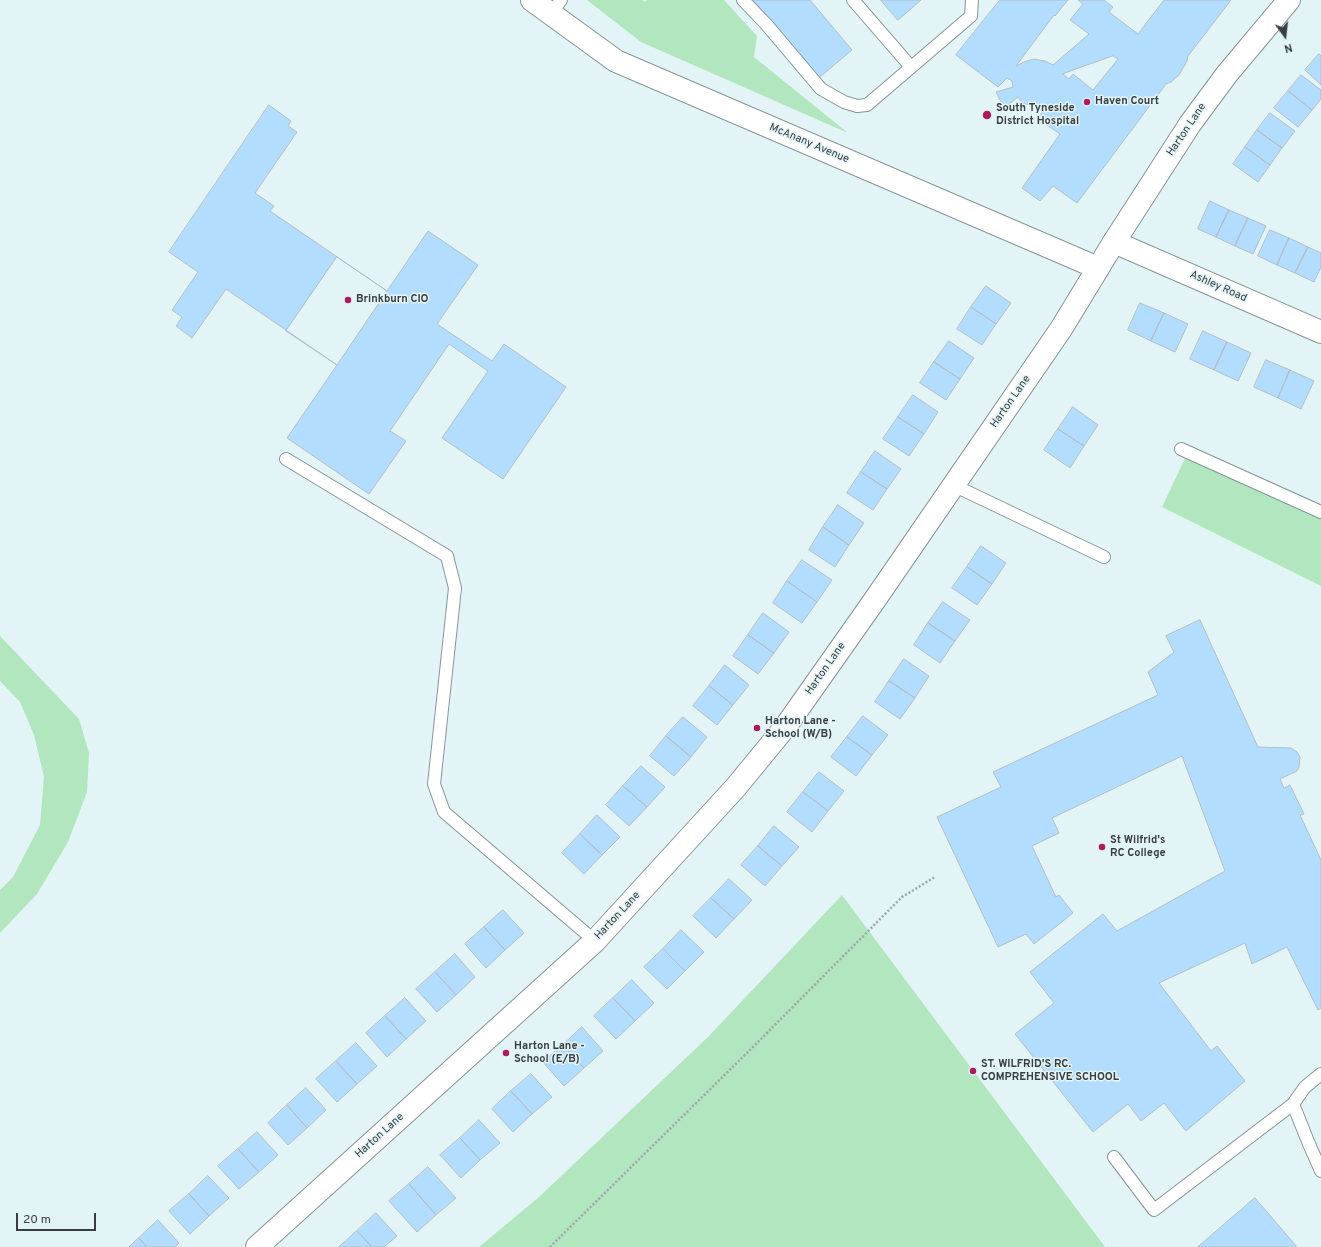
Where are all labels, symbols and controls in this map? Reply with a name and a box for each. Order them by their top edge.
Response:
north arrow [1265,16,1305,56]
text: N [1282,40,1294,55]
place label: Haven Court [1095,95,1159,109]
marker: Haven Court [1082,97,1092,107]
street label: Harton Lane [1164,101,1210,159]
place label: South Tyneside District Hospital [996,102,1079,128]
marker: South Tyneside District Hospital [981,109,993,121]
street label: McAnany Avenue [767,121,851,167]
street label: Ashley Road [1187,269,1249,305]
place label: Brinkburn CIO [356,293,429,307]
marker: Brinkburn CIO [343,295,353,305]
street label: Harton Lane [988,373,1034,431]
street label: Harton Lane [803,640,849,698]
place label: Harton Lane - School (W/B) [765,715,836,741]
marker: Harton Lane - School (W/B) [752,723,762,733]
place label: St Wilfrid's RC College [1110,834,1166,860]
marker: St Wilfrid's RC College [1097,842,1107,852]
street label: Harton Lane [592,889,644,943]
place label: Harton Lane - School (E/B) [514,1040,585,1066]
marker: Harton Lane - School (E/B) [501,1048,511,1058]
place label: ST. WILFRID'S RC. COMPREHENSIVE SCHOOL [981,1058,1119,1084]
marker: ST. WILFRID'S RC. COMPREHENSIVE SCHOOL [968,1066,978,1076]
street label: Harton Lane [353,1111,407,1161]
scale bar [18,1205,98,1231]
text: 20 m [23,1212,51,1228]

